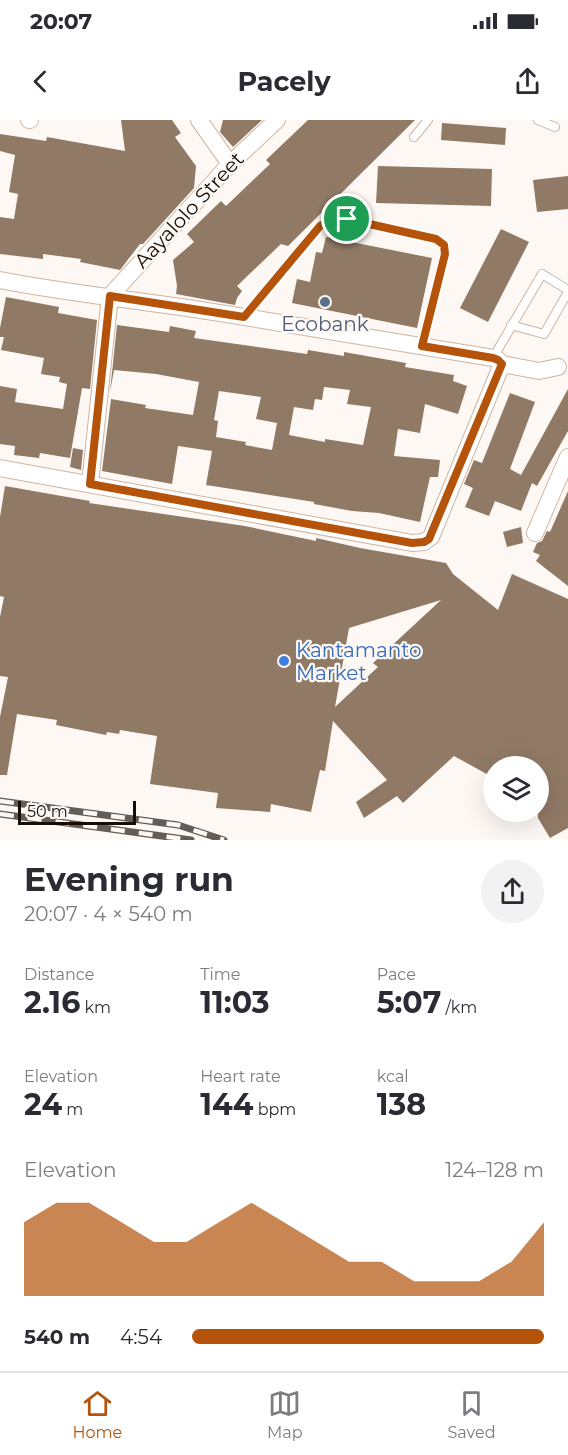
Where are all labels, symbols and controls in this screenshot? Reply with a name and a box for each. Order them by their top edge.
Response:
text: 20:07 [30,8,92,35]
icon: back [24,65,57,98]
text: Pacely [237,65,331,98]
icon: share [511,65,544,98]
street label: Aayalolo Street [129,147,249,273]
pin [321,193,372,244]
icon: arrive [330,202,363,235]
marker: Ecobank [318,295,332,309]
place label: Ecobank [281,312,369,336]
place label: Kantamanto Market [296,638,422,685]
marker: Kantamanto Market [277,654,291,668]
map controls [483,756,549,822]
button: layers [483,756,549,822]
scale bar [18,798,136,826]
text: 50 m [27,802,68,821]
text: Evening run [24,859,234,899]
button: share [481,860,544,923]
text: 20:07 · 4 × 540 m [24,902,193,926]
text: Distance [24,965,94,984]
text: Time [200,965,240,984]
text: Pace [377,965,416,984]
text: 2.16 [24,984,80,1021]
text: 11:03 [200,984,270,1021]
text: 5:07 [377,984,441,1021]
text: km [80,998,111,1017]
text: /km [441,998,477,1017]
text: Elevation [24,1067,98,1086]
text: Heart rate [200,1067,281,1086]
text: kcal [377,1067,409,1086]
text: 24 [24,1086,62,1123]
text: 144 [200,1086,253,1123]
text: 138 [377,1086,426,1123]
text: m [62,1100,83,1119]
text: bpm [253,1100,296,1119]
text: Elevation [24,1158,116,1182]
text: 124–128 m [445,1158,544,1182]
text: 540 m [24,1325,90,1349]
text: 4:54 [120,1325,162,1349]
tab: Home [72,1387,122,1442]
tab: Map [267,1387,303,1442]
tab: Saved [447,1387,496,1442]

